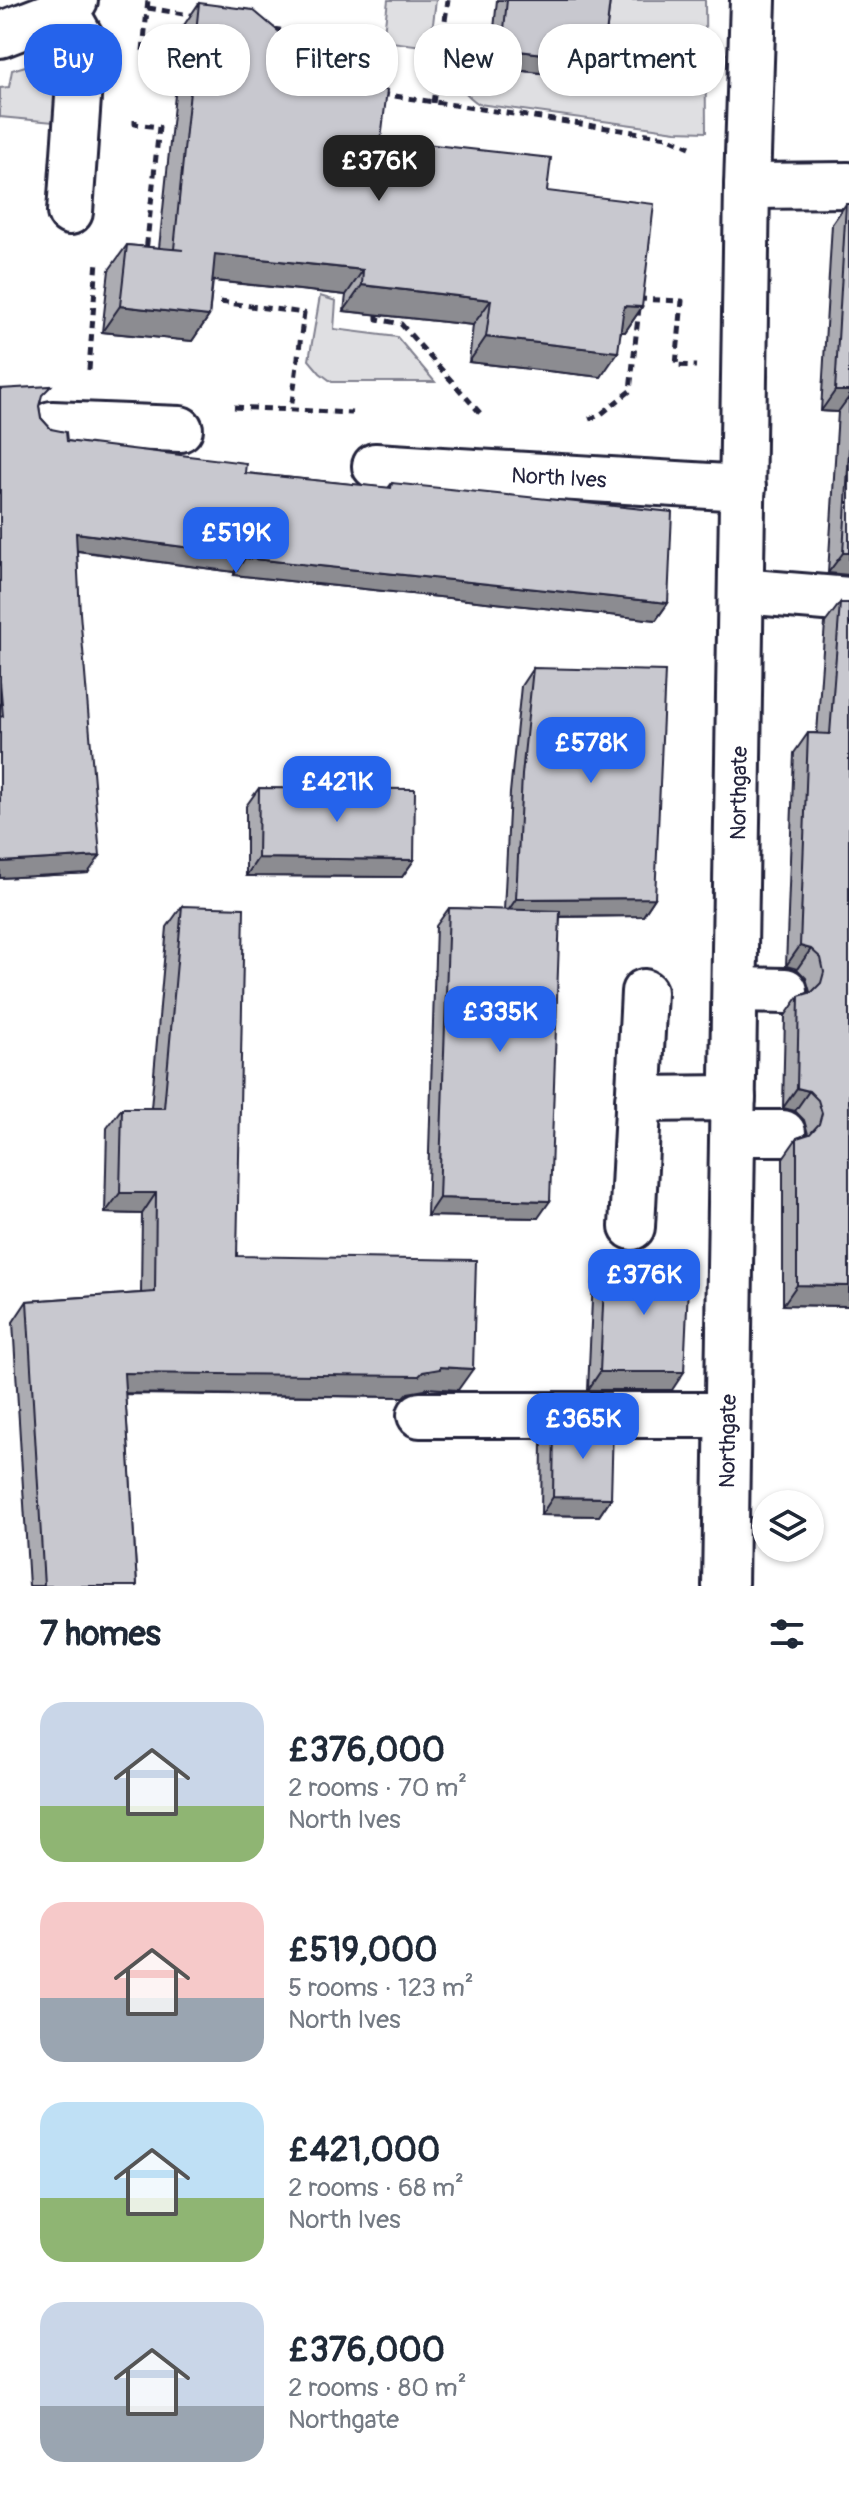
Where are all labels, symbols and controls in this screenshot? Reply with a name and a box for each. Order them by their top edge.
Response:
chip: Buy [24,24,122,96]
chip: Rent [138,24,250,96]
chip: Filters [266,24,398,96]
chip: New [414,24,522,96]
chip: Apartment [538,24,725,96]
pin: £376K [323,135,435,203]
text: £376K [341,145,417,177]
street label: North Ives [511,462,607,494]
pin: £519K [180,507,292,575]
text: £519K [201,517,271,549]
pin: £578K [535,717,647,785]
text: £578K [554,727,628,759]
street label: Northgate [724,746,754,840]
pin: £421K [281,756,393,824]
text: £421K [301,766,373,798]
pin: £335K [444,986,556,1054]
text: £335K [462,996,538,1028]
pin: £376K [588,1249,700,1317]
text: £376K [606,1259,682,1291]
pin: £365K [527,1393,639,1461]
street label: Northgate [713,1394,743,1488]
text: £365K [545,1403,621,1435]
map controls [752,1490,824,1562]
button: layers [752,1490,824,1562]
icon: filters [765,1612,809,1656]
text: 7 homes [40,1613,161,1656]
text: £376,000 [288,1729,445,1772]
icon: home [104,1734,200,1830]
text: 2 rooms · 70 m² [288,1772,467,1804]
text: North Ives [288,1804,401,1836]
text: £519,000 [288,1929,437,1972]
icon: home [104,1934,200,2030]
text: 5 rooms · 123 m² [288,1972,474,2004]
text: North Ives [288,2004,401,2036]
text: £421,000 [288,2129,440,2172]
icon: home [104,2134,200,2230]
text: 2 rooms · 68 m² [288,2172,464,2204]
text: North Ives [288,2204,401,2236]
text: £376,000 [288,2329,445,2372]
icon: home [104,2334,200,2430]
text: 2 rooms · 80 m² [288,2372,467,2404]
text: Northgate [288,2404,399,2436]

